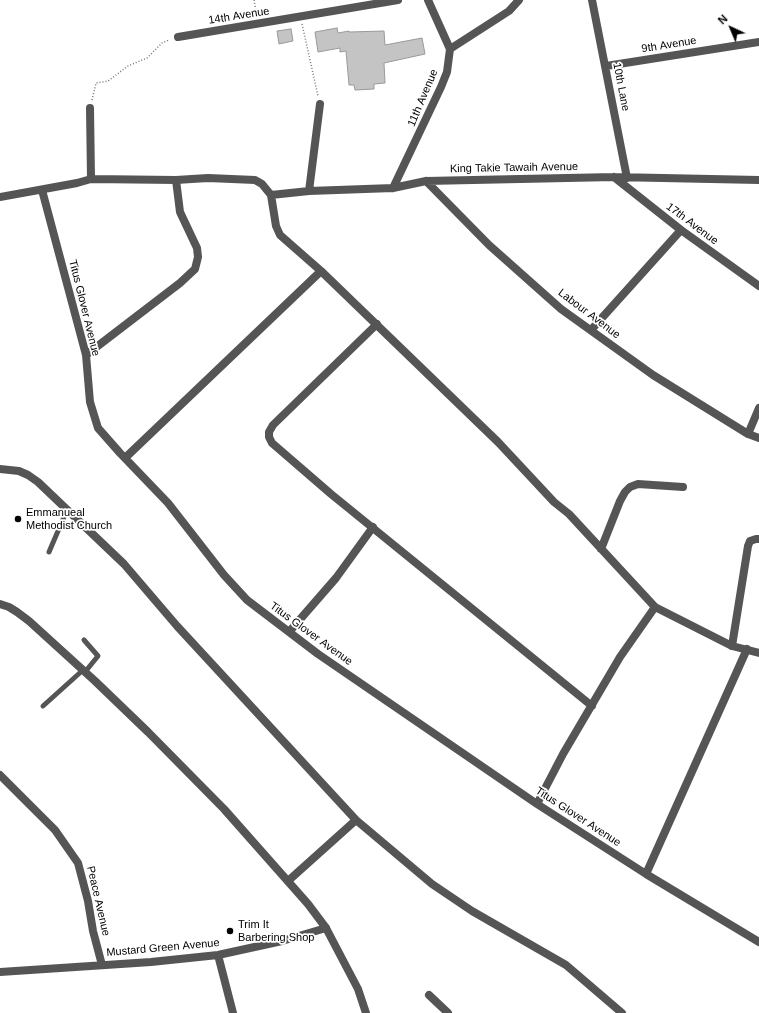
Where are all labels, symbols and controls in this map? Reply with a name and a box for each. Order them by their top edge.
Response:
street label: 14th Avenue [208,5,270,27]
north arrow [711,8,751,48]
text: N [716,12,730,26]
street label: 9th Avenue [641,34,697,56]
street label: 10th Lane [610,62,632,112]
street label: 11th Avenue [405,67,441,129]
street label: King Takie Tawaih Avenue [450,160,578,176]
street label: 17th Avenue [663,200,721,248]
street label: Titus Glover Avenue [66,258,102,358]
street label: Labour Avenue [555,286,623,342]
place label: Emmanueal Methodist Church [26,506,112,532]
marker: Emmanueal Methodist Church [13,514,23,524]
street label: Titus Glover Avenue [267,600,355,668]
street label: Titus Glover Avenue [533,784,623,850]
street label: Peace Avenue [84,865,112,937]
place label: Trim It Barbering Shop [238,918,314,944]
marker: Trim It Barbering Shop [225,926,235,936]
street label: Mustard Green Avenue [106,936,220,960]

